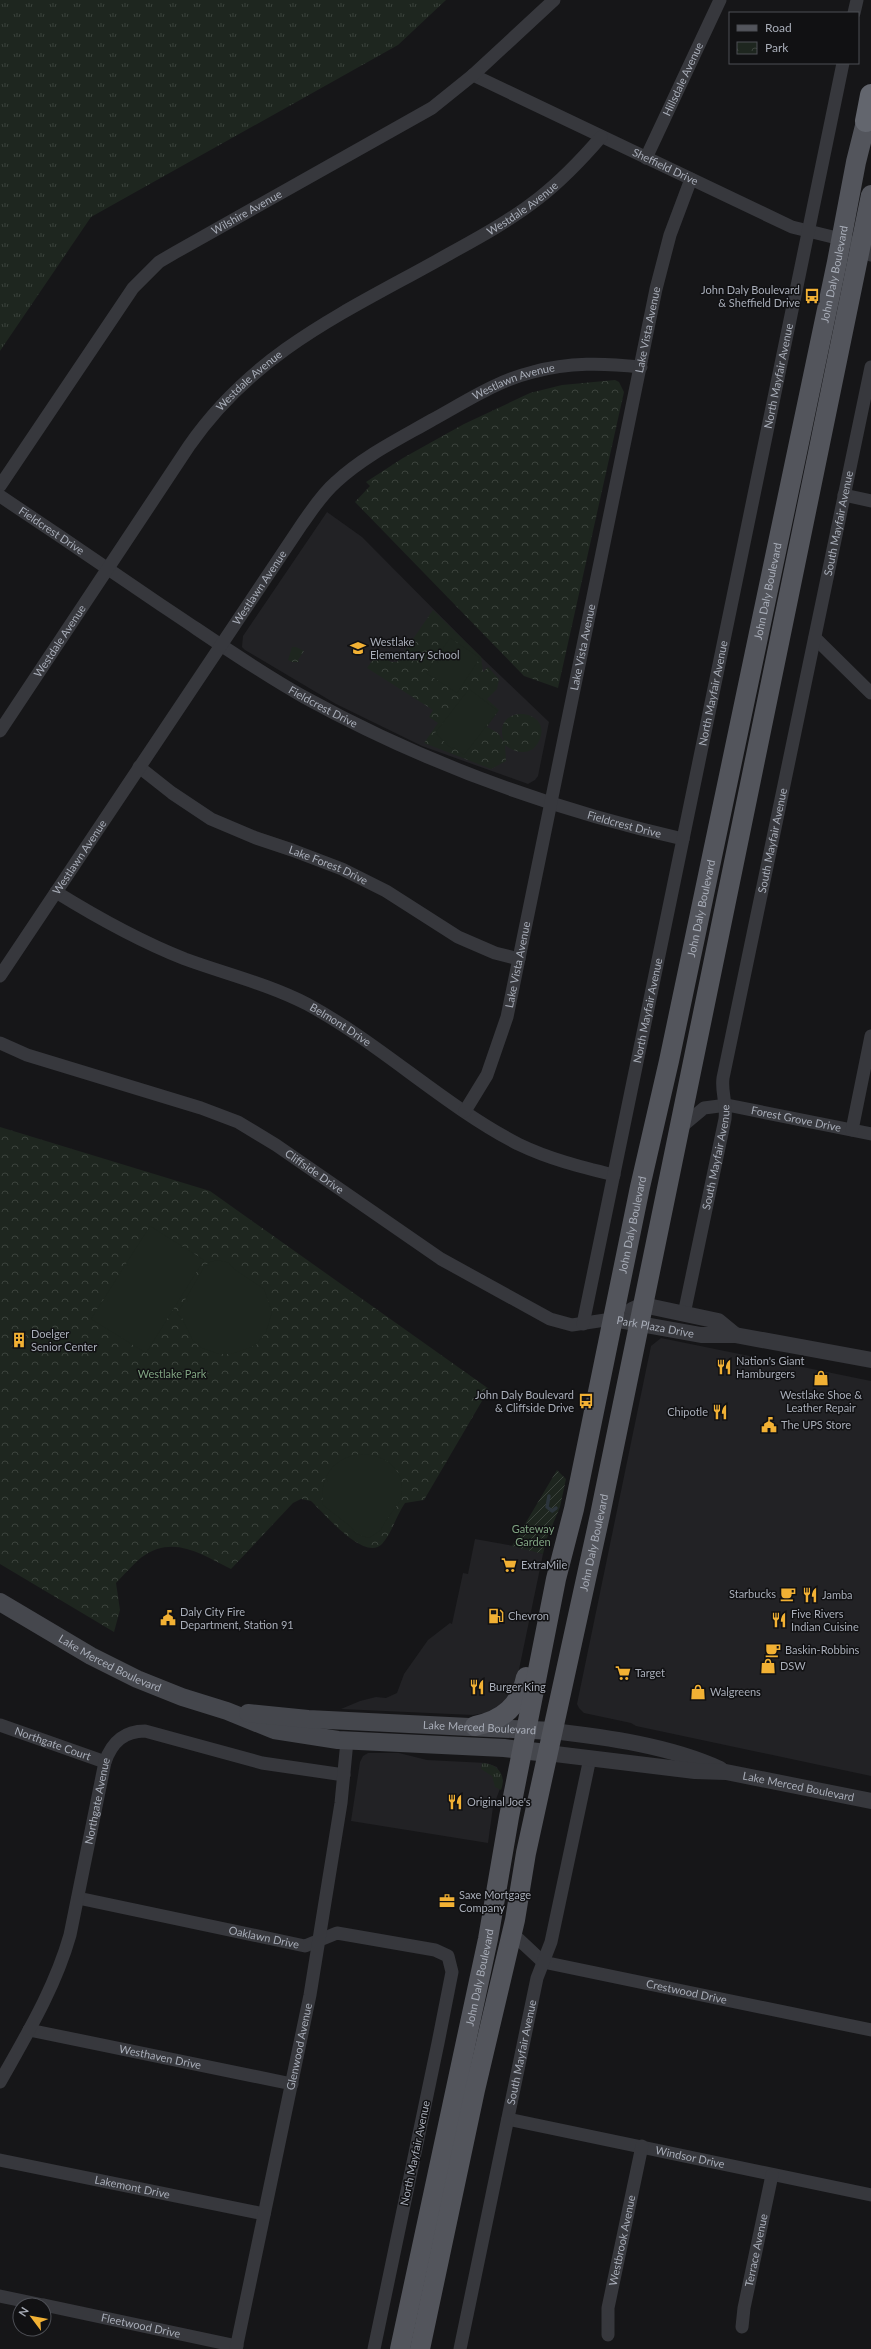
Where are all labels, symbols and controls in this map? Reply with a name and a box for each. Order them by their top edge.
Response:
legend [729,12,859,64]
text: Road [765,20,792,35]
street label: Hillsdale Avenue [660,40,705,118]
text: Park [765,40,789,55]
street label: Sheffield Drive [631,145,701,187]
street label: Westdale Avenue [484,178,560,238]
street label: Wilshire Avenue [209,187,284,237]
street label: John Daly Boulevard [817,224,850,324]
place label: John Daly Boulevard & Sheffield Drive [701,283,800,309]
street label: Lake Vista Avenue [632,285,662,374]
bus stop icon: John Daly Boulevard & Sheffield Drive [803,287,821,305]
street label: North Mayfair Avenue [761,322,795,430]
street label: Westdale Avenue [213,347,284,413]
street label: Westlawn Avenue [470,360,556,402]
street label: South Mayfair Avenue [821,469,855,577]
street label: Fieldcrest Drive [17,504,87,557]
street label: John Daly Boulevard [751,541,784,641]
street label: Westlawn Avenue [229,547,289,627]
street label: Westdale Avenue [31,602,88,679]
street label: Lake Vista Avenue [567,603,597,691]
place label: Westlake Elementary School [370,635,460,661]
school or university icon: Westlake Elementary School [349,639,367,657]
street label: North Mayfair Avenue [695,639,730,747]
street label: Fieldcrest Drive [287,683,360,730]
street label: South Mayfair Avenue [755,787,789,894]
street label: Fieldcrest Drive [586,808,663,840]
street label: Westlawn Avenue [49,817,109,897]
street label: Lake Forest Drive [287,842,370,887]
street label: John Daly Boulevard [684,858,717,958]
street label: Lake Vista Avenue [502,920,532,1009]
street label: North Mayfair Avenue [630,957,664,1064]
street label: Belmont Drive [308,1000,374,1049]
street label: Forest Grove Drive [750,1103,843,1134]
street label: South Mayfair Avenue [699,1104,731,1211]
street label: Cliffside Drive [283,1146,347,1196]
street label: John Daly Boulevard [615,1175,648,1275]
street label: Park Plaza Drive [616,1313,695,1340]
place label: Doelger Senior Center [31,1327,97,1353]
building icon: Doelger Senior Center [10,1331,28,1349]
place label: Nation's Giant Hamburgers [736,1354,805,1380]
restaurant icon: Nation's Giant Hamburgers [715,1358,733,1376]
park label: Westlake Park [138,1367,207,1380]
shop icon: Westlake Shoe & Leather Repair [812,1369,830,1387]
place label: John Daly Boulevard & Cliffside Drive [475,1388,574,1414]
place label: Westlake Shoe & Leather Repair [780,1388,862,1414]
bus stop icon: John Daly Boulevard & Cliffside Drive [577,1392,595,1410]
restaurant icon: Chipotle [711,1403,729,1421]
place label: Chipotle [667,1405,708,1418]
public building icon: The UPS Store [760,1416,778,1434]
place label: The UPS Store [781,1418,851,1431]
street label: John Daly Boulevard [577,1493,610,1592]
park label: Gateway Garden [512,1522,555,1548]
supermarket icon: ExtraMile [500,1556,518,1574]
place label: ExtraMile [521,1558,567,1571]
cafe icon: Starbucks [779,1585,797,1603]
restaurant icon: Jamba [801,1586,819,1604]
place label: Starbucks [729,1587,776,1600]
place label: Jamba [822,1588,853,1601]
place label: Daly City Fire Department, Station 91 [180,1605,294,1631]
fuel station icon: Chevron [487,1607,505,1625]
place label: Five Rivers Indian Cuisine [791,1607,859,1633]
public building icon: Daly City Fire Department, Station 91 [159,1609,177,1627]
place label: Chevron [508,1609,549,1622]
restaurant icon: Five Rivers Indian Cuisine [770,1611,788,1629]
street label: Lake Merced Boulevard [57,1631,163,1694]
cafe icon: Baskin-Robbins [764,1641,782,1659]
place label: Baskin-Robbins [785,1643,860,1656]
shop icon: DSW [759,1657,777,1675]
place label: DSW [780,1659,806,1672]
supermarket icon: Target [614,1664,632,1682]
place label: Target [635,1666,665,1679]
restaurant icon: Burger King [468,1678,486,1696]
place label: Burger King [489,1680,546,1693]
shop icon: Walgreens [689,1683,707,1701]
place label: Walgreens [710,1685,761,1698]
street label: Lake Merced Boulevard [423,1718,536,1736]
street label: Northgate Court [13,1724,93,1763]
street label: Northgate Avenue [81,1755,112,1845]
street label: Lake Merced Boulevard [742,1769,855,1803]
restaurant icon: Original Joe's [446,1793,464,1811]
place label: Original Joe's [467,1795,531,1808]
place label: Saxe Mortgage Company [459,1888,531,1914]
office icon: Saxe Mortgage Company [438,1892,456,1910]
street label: Oaklawn Drive [228,1923,301,1951]
street label: John Daly Boulevard [463,1928,496,2027]
street label: Crestwood Drive [645,1977,728,2006]
street label: South Mayfair Avenue [504,1998,538,2106]
street label: Glenwood Avenue [283,2002,314,2091]
street label: Westhaven Drive [118,2042,203,2071]
street label: North Mayfair Avenue [397,2099,432,2207]
street label: Windsor Drive [654,2143,726,2170]
street label: Lakemont Drive [94,2173,171,2201]
street label: Westbrook Avenue [606,2194,638,2287]
street label: Terrace Avenue [742,2212,770,2288]
north arrow [12,2297,52,2337]
text: N [15,2304,31,2318]
street label: Fleetwood Drive [100,2310,182,2340]

